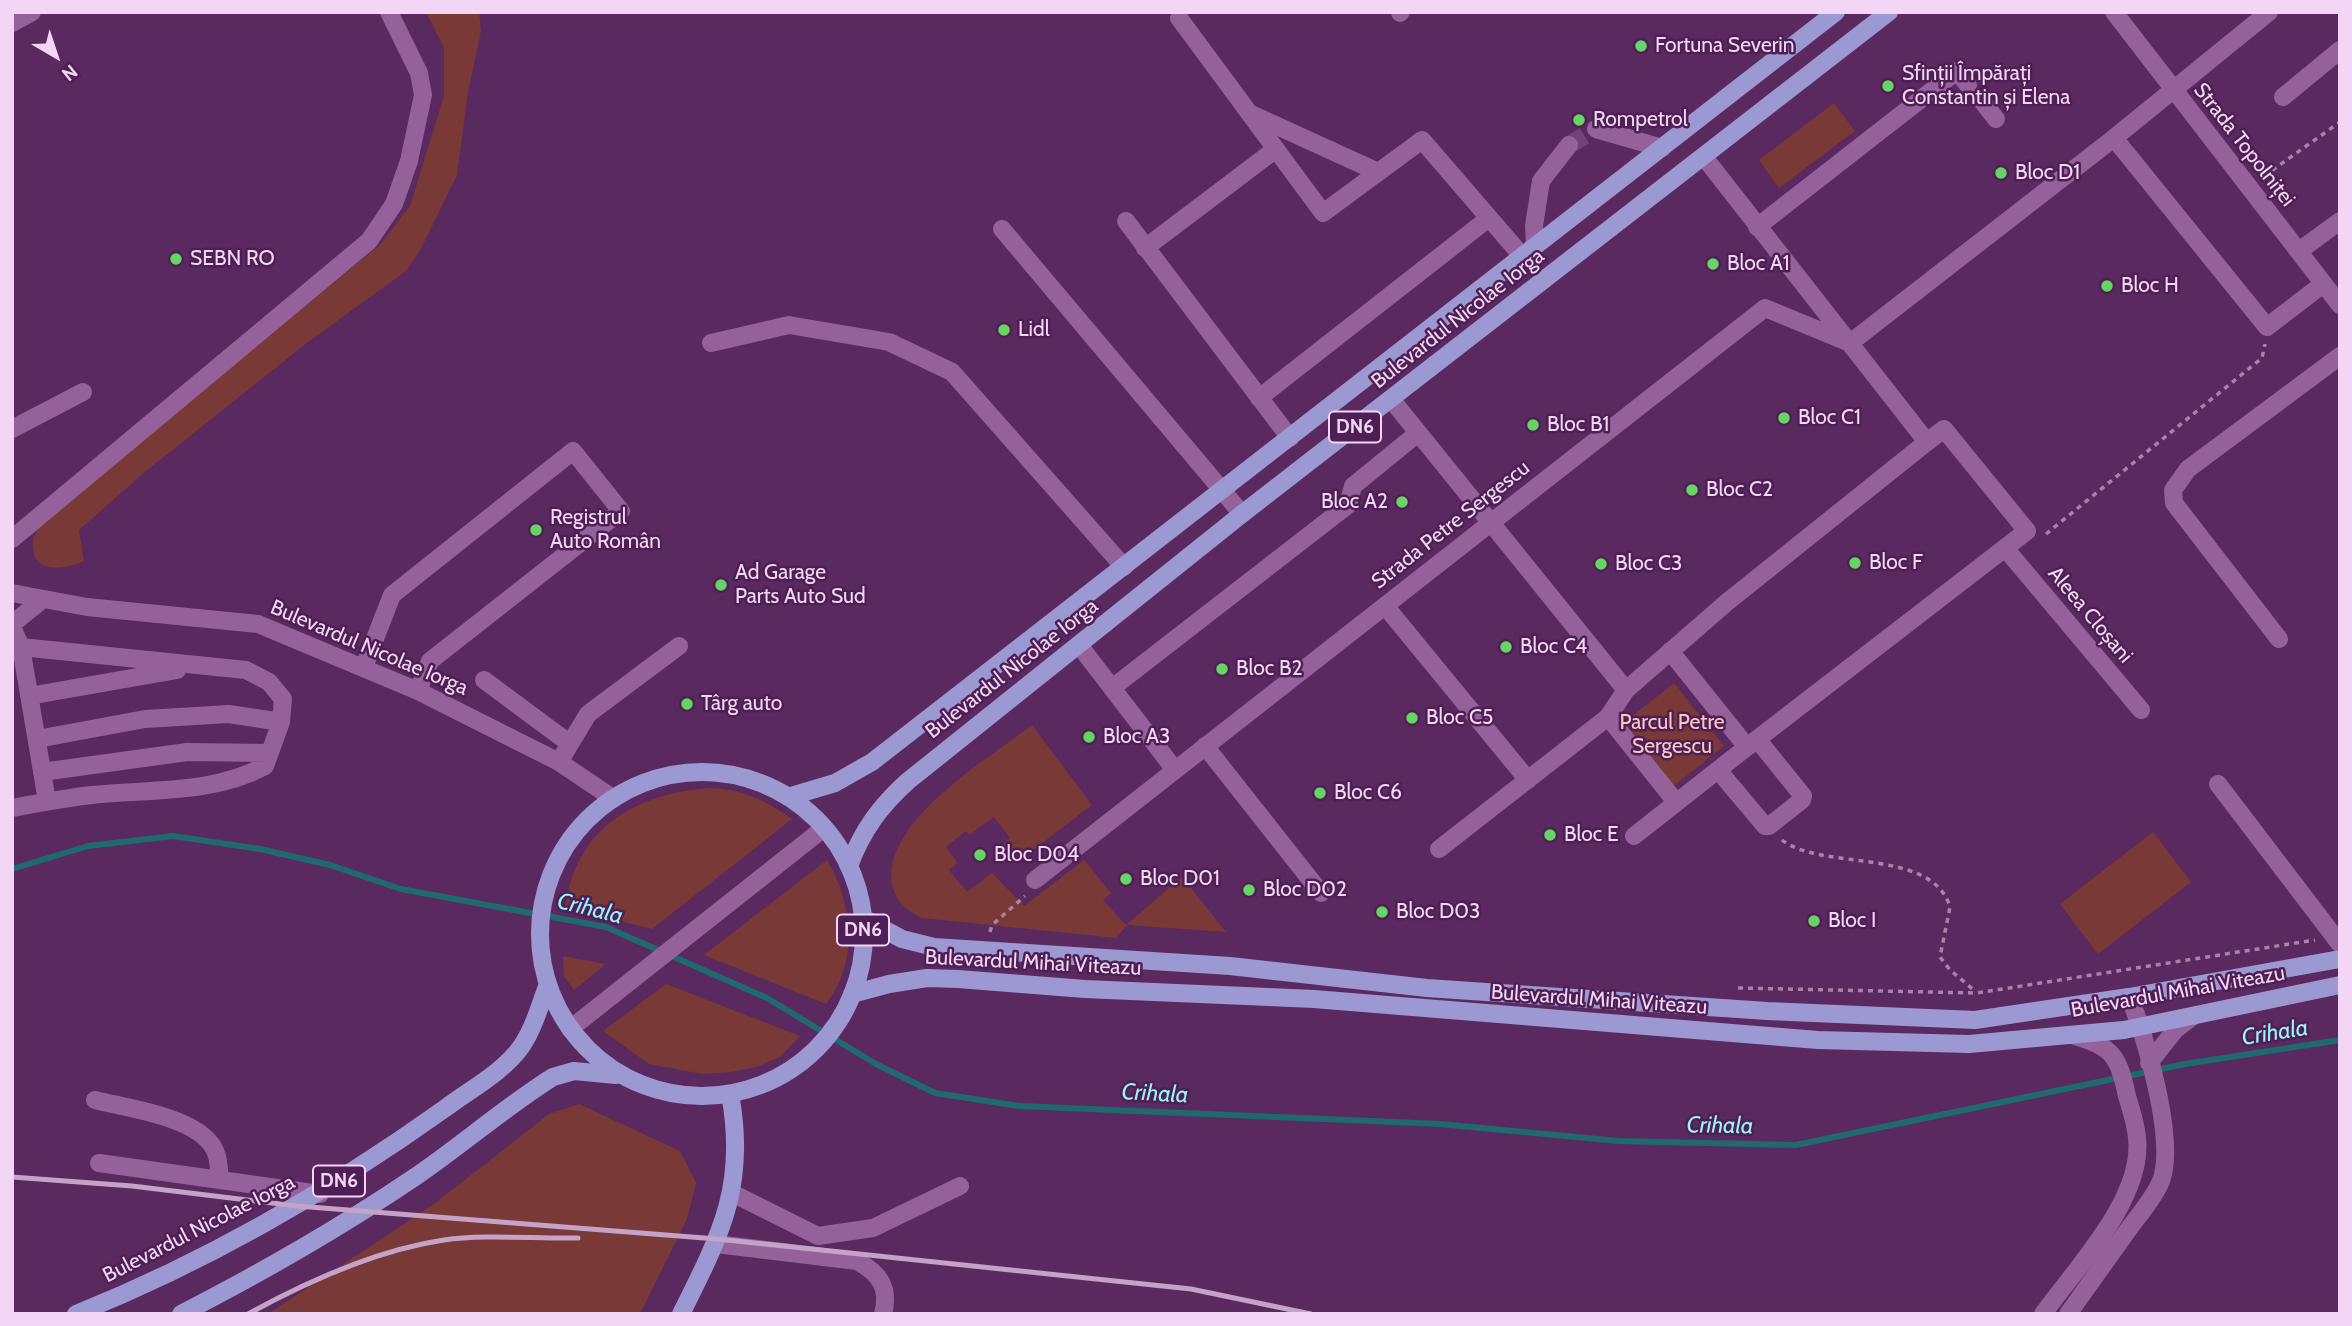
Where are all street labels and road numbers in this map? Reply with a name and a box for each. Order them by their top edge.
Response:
street label: Strada Topolniței [2188,78,2300,212]
street label: Bulevardul Nicolae Iorga [1367,244,1549,394]
road number: DN6 [1329,412,1381,442]
street label: Strada Petre Sergescu [1367,456,1535,594]
street label: Aleea Cloșani [2042,562,2138,668]
street label: Bulevardul Nicolae Iorga [921,594,1103,744]
street label: Bulevardul Nicolae Iorga [266,595,472,701]
road number: DN6 [837,914,889,946]
street label: Bulevardul Mihai Viteazu [924,945,1142,981]
street label: Bulevardul Mihai Viteazu [2069,961,2287,1023]
street label: Bulevardul Mihai Viteazu [1490,980,1708,1020]
road number: DN6 [313,1166,365,1196]
street label: Bulevardul Nicolae Iorga [99,1170,299,1288]

